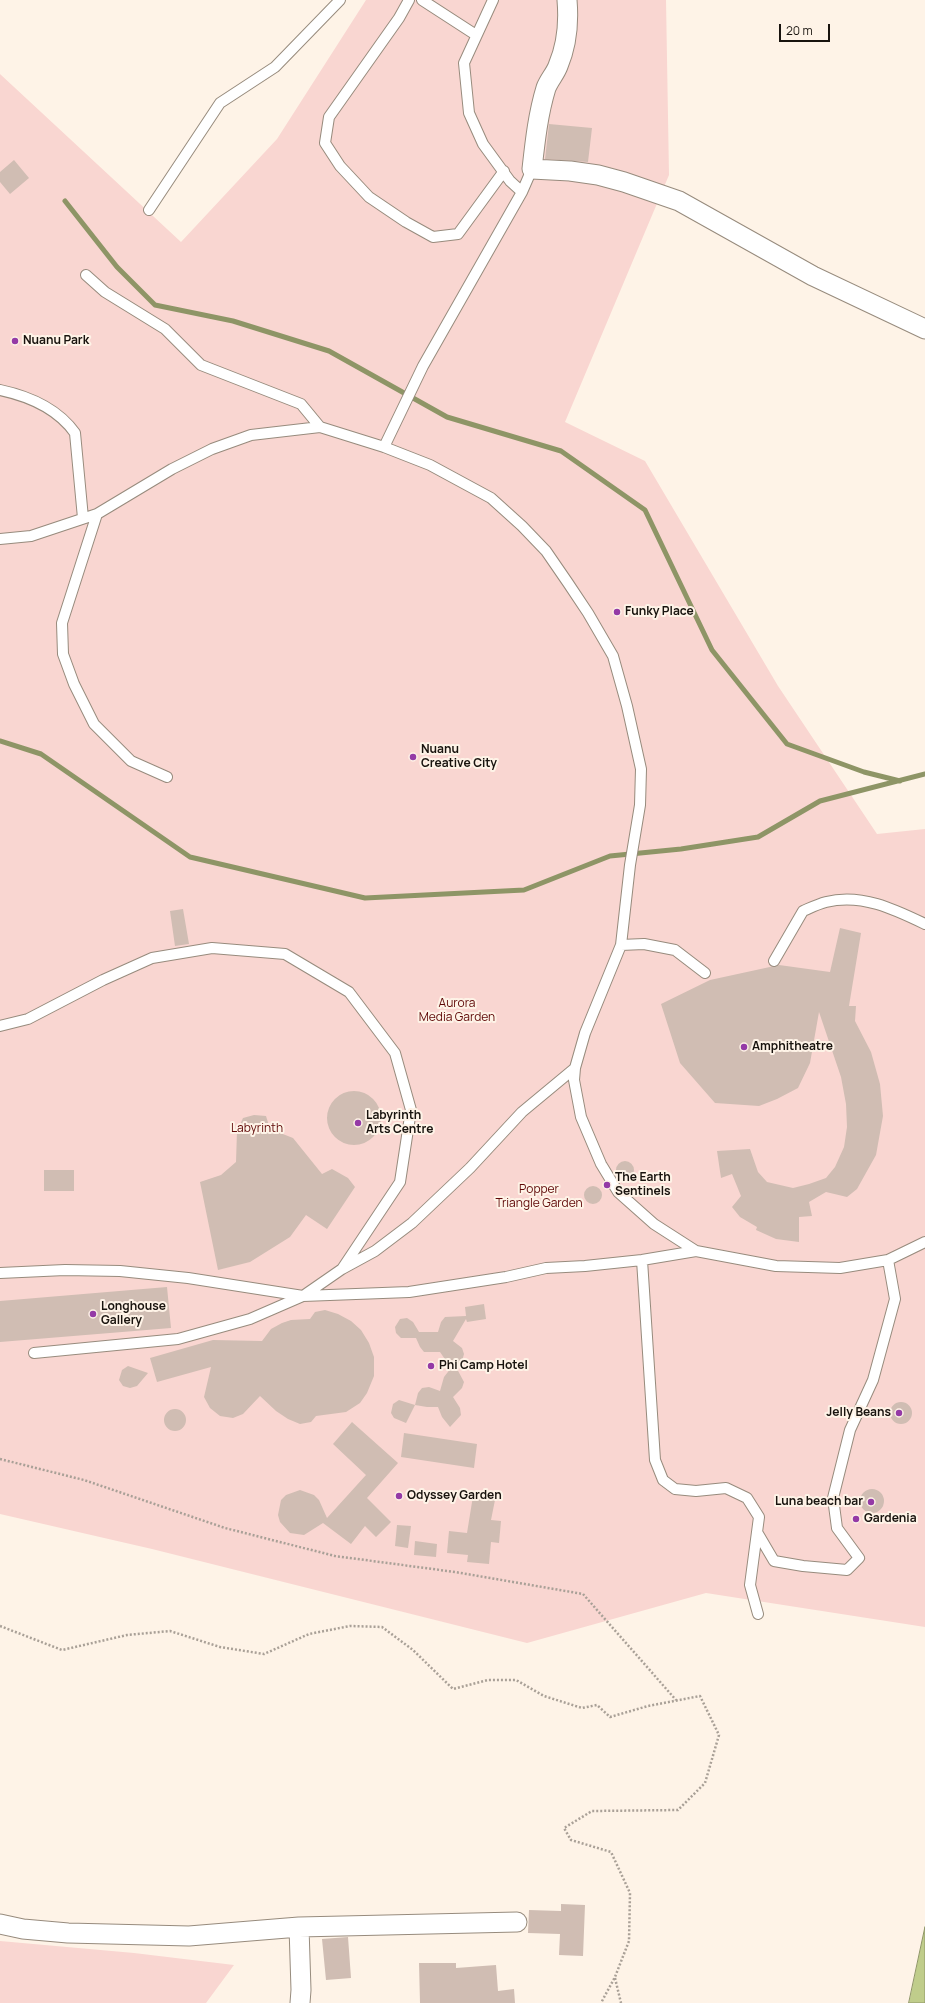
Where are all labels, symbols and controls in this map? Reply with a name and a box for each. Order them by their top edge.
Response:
scale bar [781,16,832,42]
text: 20 m [786,22,813,39]
place label: Nuanu Park [23,334,89,348]
marker: Nuanu Park [10,336,20,346]
place label: Funky Place [625,605,694,619]
marker: Funky Place [612,607,622,617]
place label: Nuanu Creative City [421,743,497,771]
marker: Nuanu Creative City [408,752,418,762]
park label: Aurora Media Garden [419,997,495,1025]
place label: Amphitheatre [752,1040,833,1054]
marker: Amphitheatre [739,1042,749,1052]
place label: Labyrinth Arts Centre [366,1109,433,1137]
marker: Labyrinth Arts Centre [353,1118,363,1128]
park label: Labyrinth [231,1122,283,1136]
place label: The Earth Sentinels [615,1171,671,1199]
marker: The Earth Sentinels [602,1180,612,1190]
park label: Popper Triangle Garden [495,1183,583,1211]
place label: Longhouse Gallery [101,1300,166,1328]
marker: Longhouse Gallery [88,1309,98,1319]
place label: Phi Camp Hotel [439,1359,528,1373]
marker: Phi Camp Hotel [426,1361,436,1371]
place label: Jelly Beans [826,1406,891,1420]
marker: Jelly Beans [894,1408,904,1418]
place label: Odyssey Garden [407,1489,502,1503]
marker: Odyssey Garden [394,1491,404,1501]
place label: Luna beach bar [775,1495,863,1509]
marker: Luna beach bar [866,1497,876,1507]
place label: Gardenia [864,1512,917,1526]
marker: Gardenia [851,1514,861,1524]

